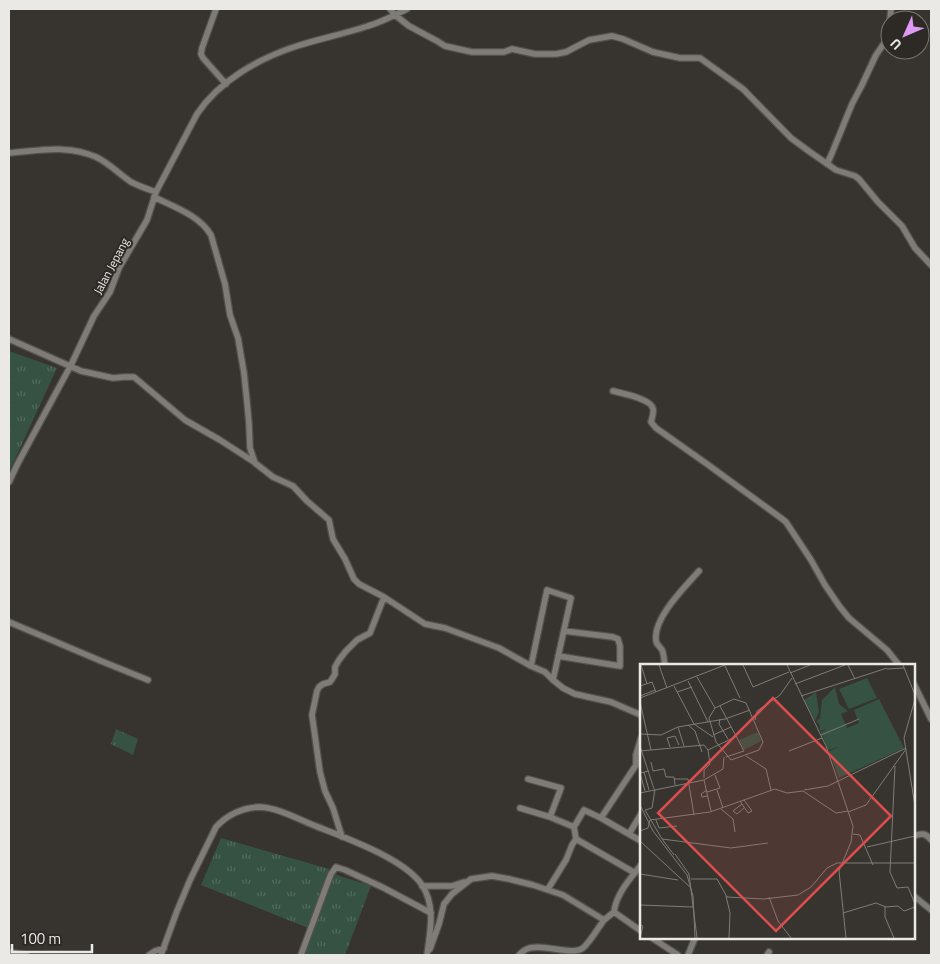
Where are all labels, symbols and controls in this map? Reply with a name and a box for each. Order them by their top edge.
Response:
north arrow [880,10,930,60]
text: U [885,34,906,55]
street label: Jalan Jepang [88,234,134,298]
inset map [640,664,915,939]
scale bar [12,922,92,954]
text: 100 m [20,927,61,950]

